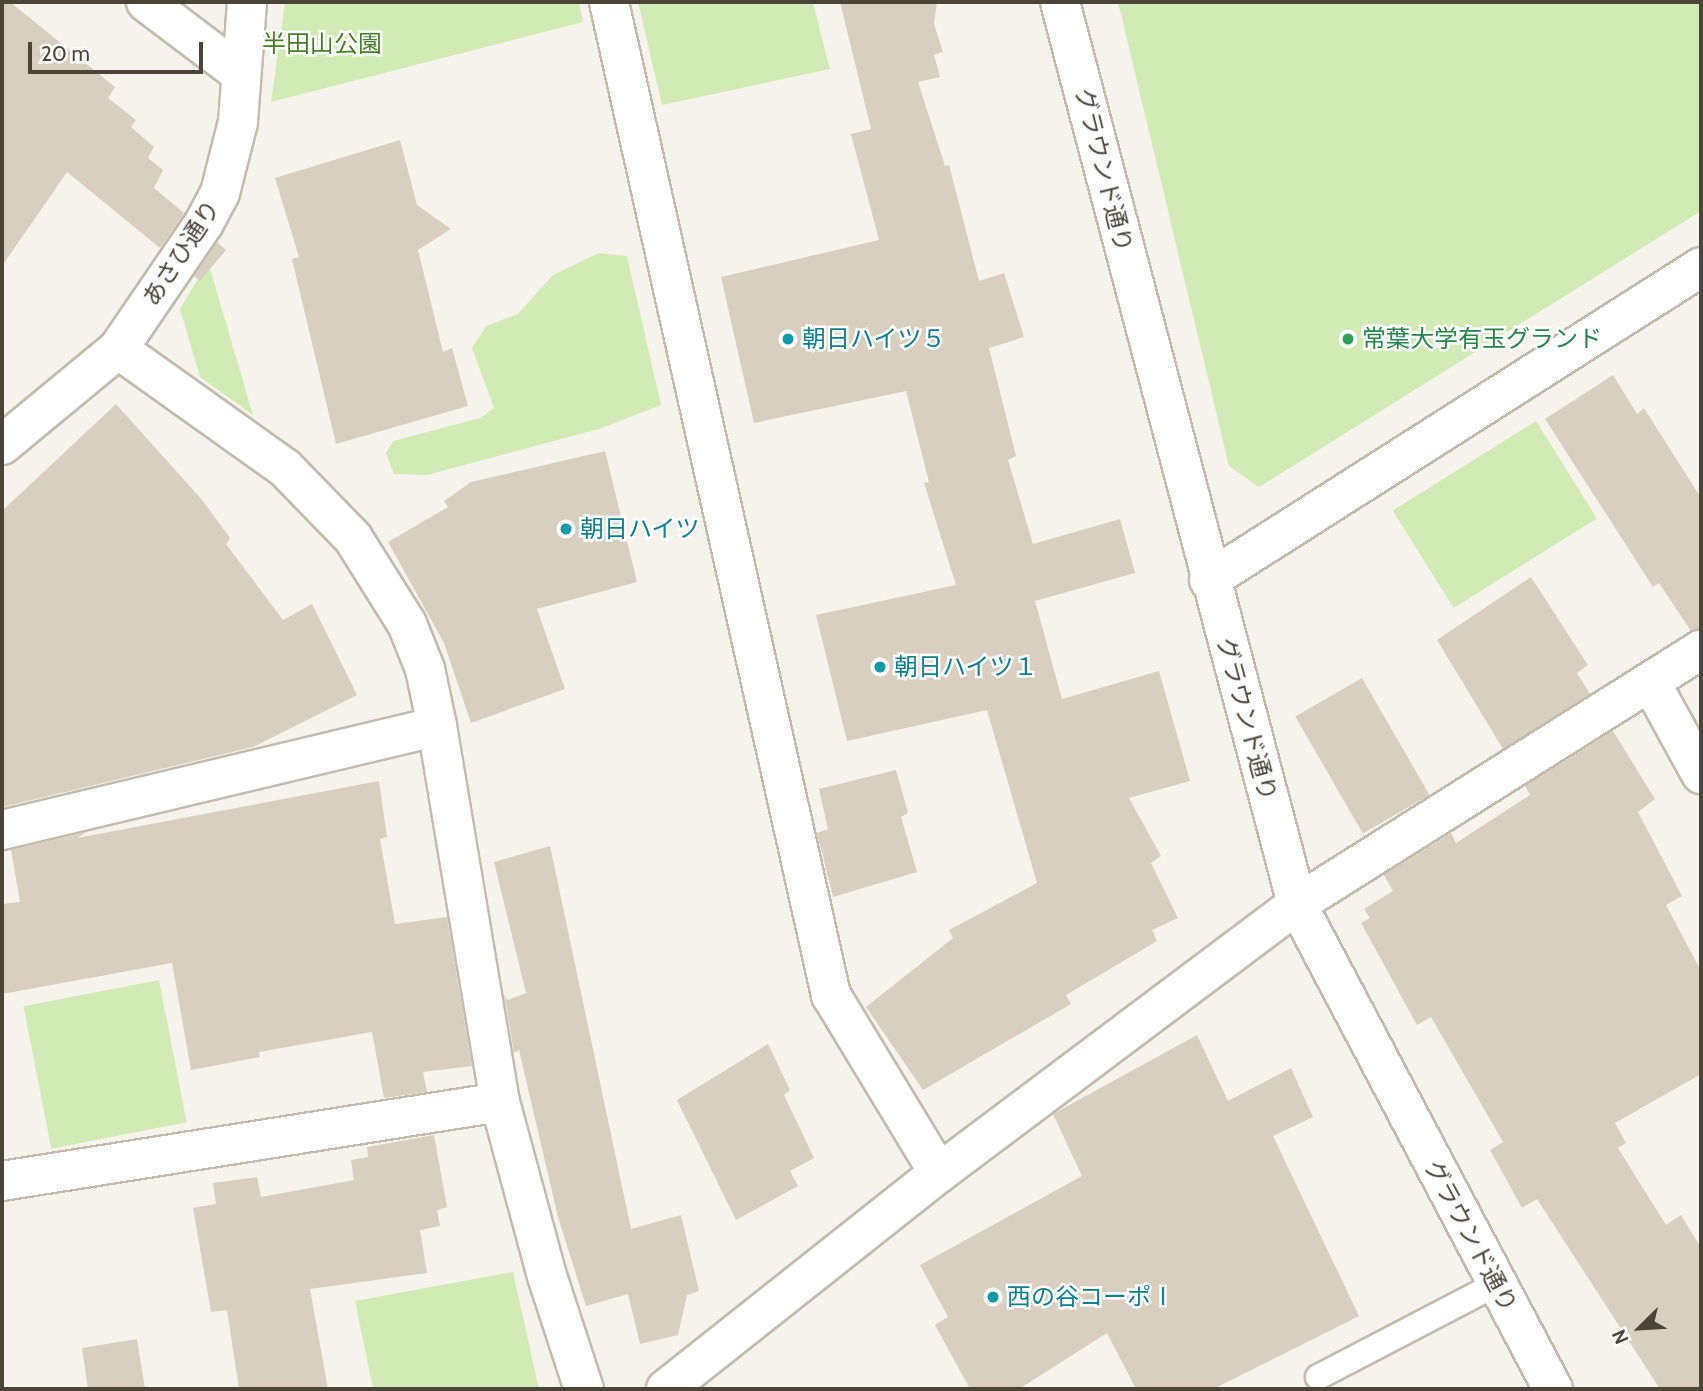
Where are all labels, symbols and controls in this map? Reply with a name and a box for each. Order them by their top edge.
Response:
scale bar [32,28,206,72]
park label: 半田山公園 [262,30,382,58]
text: 20 m [41,41,90,66]
street label: グラウンド通り [1070,85,1138,255]
street label: あさひ通り [136,195,226,311]
place label: 朝日ハイツ５ [802,325,946,353]
place label: 常葉大学有玉グランド [1362,325,1602,353]
marker: 朝日ハイツ５ [780,331,796,347]
marker: 常葉大学有玉グランド [1340,331,1356,347]
place label: 朝日ハイツ [580,515,700,543]
marker: 朝日ハイツ [558,521,574,537]
street label: グラウンド通り [1211,634,1283,804]
place label: 朝日ハイツ１ [894,653,1038,681]
marker: 朝日ハイツ１ [872,659,888,675]
street label: グラウンド通り [1419,1155,1523,1317]
place label: 西の谷コーポⅠ [1007,1283,1175,1311]
marker: 西の谷コーポⅠ [985,1289,1001,1305]
north arrow [1605,1293,1675,1363]
text: N [1607,1326,1634,1348]

